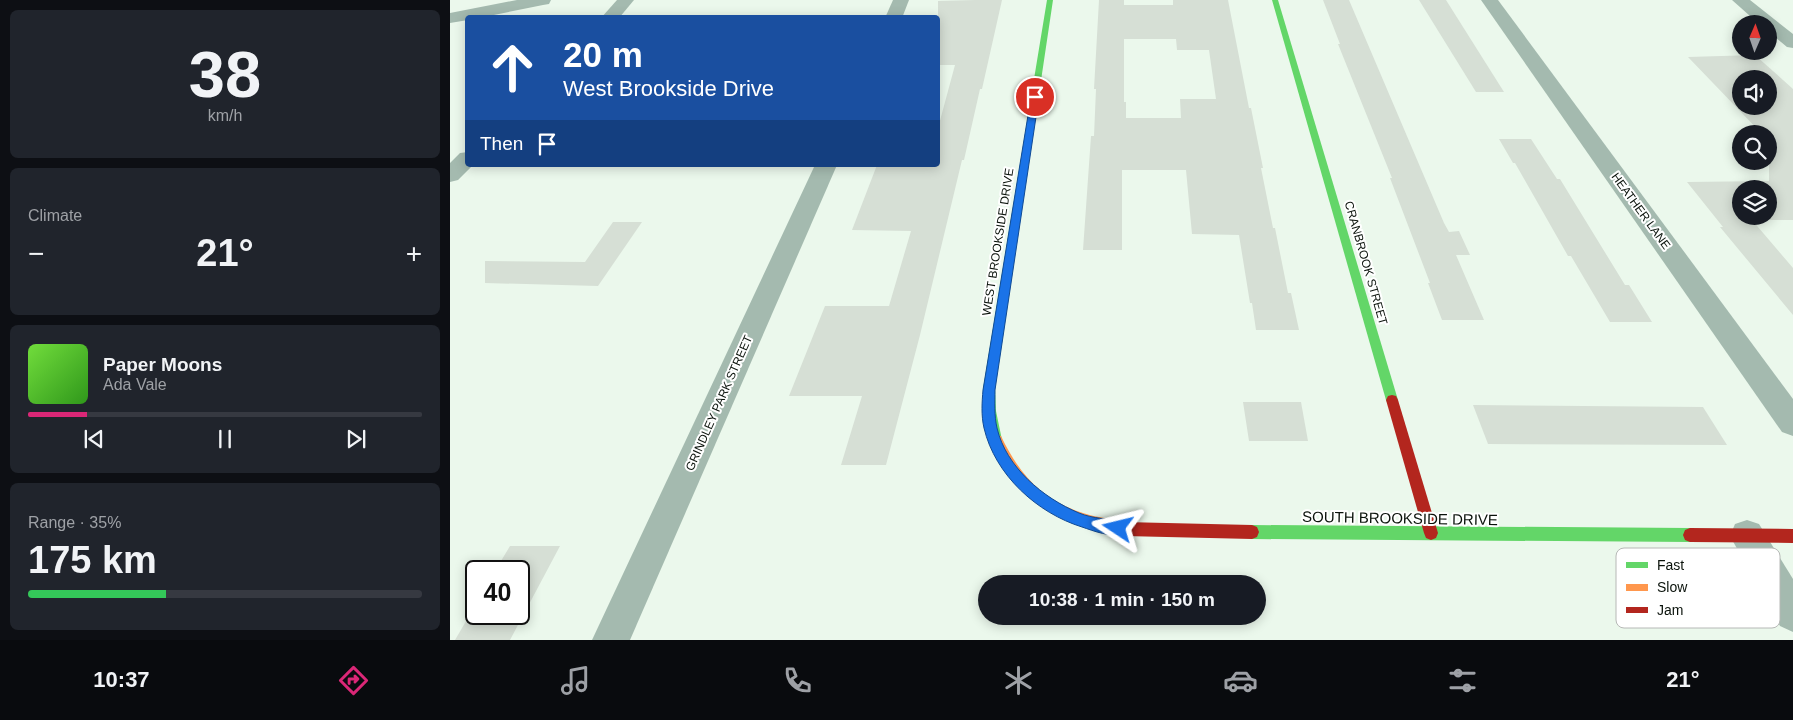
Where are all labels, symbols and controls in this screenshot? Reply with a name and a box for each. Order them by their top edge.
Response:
north arrow [1732,15,1778,60]
map controls [1732,15,1777,225]
icon: ahead [480,35,545,100]
text: 20 m [563,35,643,74]
text: 38 [189,38,261,111]
button: sound [1732,70,1777,115]
text: West Brookside Drive [563,76,774,101]
pin [1014,76,1056,118]
icon: arrive [1021,83,1049,111]
text: km/h [208,107,242,124]
button: search [1732,125,1777,170]
icon: arrive [533,130,561,158]
text: Then [480,133,523,154]
street label: WEST BROOKSIDE DRIVE [979,167,1017,317]
street label: HEATHER LANE [1609,170,1673,252]
button: layers [1732,180,1777,225]
street label: CRANBROOK STREET [1342,200,1391,327]
text: Climate [28,207,82,224]
text: 21° [196,232,254,274]
text: − [28,238,44,269]
text: + [406,238,422,269]
street label: GRINDLEY PARK STREET [683,332,756,473]
text: Paper Moons [103,354,222,375]
text: Ada Vale [103,376,167,393]
icon: previous [80,425,108,453]
icon: pause [211,425,239,453]
icon: next [342,425,370,453]
position arrow [1091,501,1143,553]
street label: SOUTH BROOKSIDE DRIVE [1302,508,1498,528]
text: Range · 35% [28,514,121,531]
text: 175 km [28,539,157,581]
legend [1616,548,1780,628]
text: Fast [1657,557,1684,573]
speed limit sign: 40 [465,560,530,625]
text: Slow [1657,579,1688,595]
text: 10:38 · 1 min · 150 m [1029,589,1215,610]
text: Jam [1657,602,1683,618]
icon: directions [336,663,371,698]
icon: music [558,663,593,698]
icon: phone [780,663,815,698]
icon: climate [1001,663,1036,698]
icon: car [1223,663,1258,698]
icon: filters [1445,663,1480,698]
text: 10:37 [93,667,150,692]
text: 21° [1666,667,1700,692]

